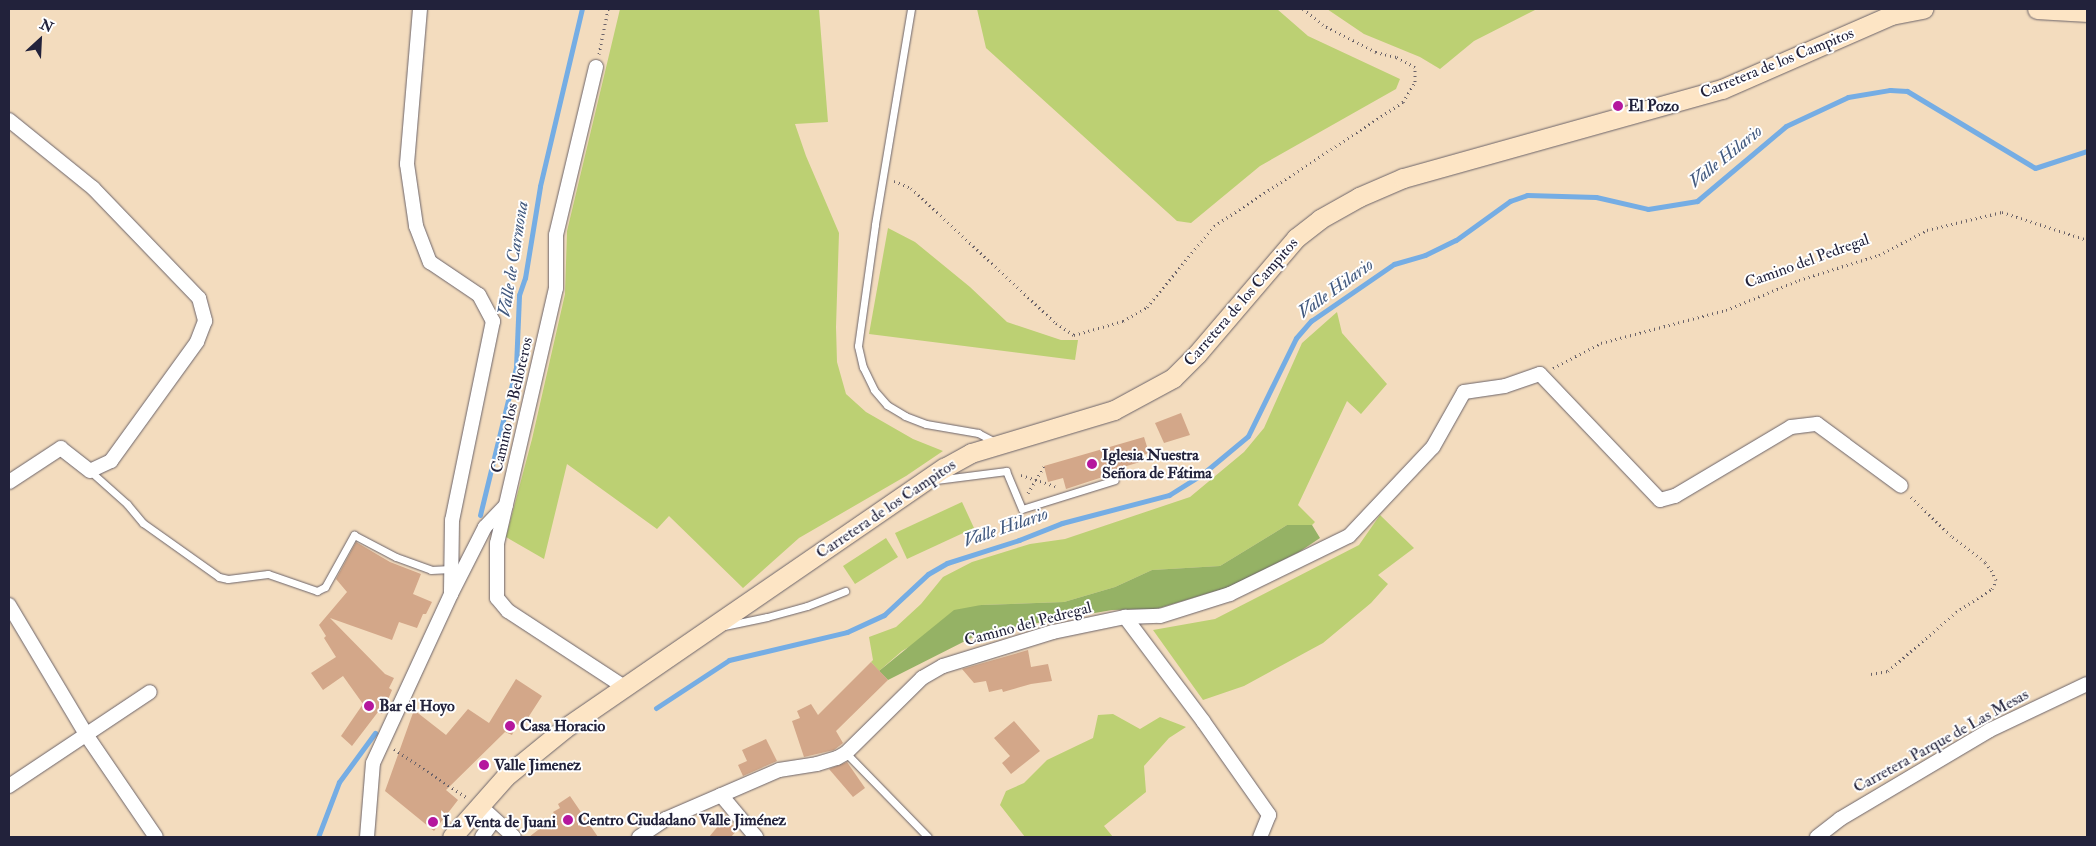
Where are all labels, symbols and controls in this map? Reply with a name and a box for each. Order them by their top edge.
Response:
north arrow [15,15,65,65]
text: N [37,16,56,36]
street label: Carretera de los Campitos [1697,23,1857,103]
place label: El Pozo [1628,96,1679,116]
marker: El Pozo [1612,100,1624,112]
water label: Valle Hilario [1685,121,1767,193]
water label: Valle de Carmona [494,200,534,318]
street label: Camino del Pedregal [1742,230,1872,292]
street label: Carretera de los Campitos [1180,234,1302,370]
water label: Valle Hilario [1294,254,1378,324]
street label: Camino los Belloteros [487,335,537,475]
place label: Iglesia Nuestra Señora de Fátima [1102,445,1212,483]
street label: Carretera de los Campitos [813,455,959,563]
marker: Iglesia Nuestra Señora de Fátima [1086,458,1098,470]
water label: Valle Hilario [961,503,1051,553]
street label: Camino del Pedregal [962,598,1094,650]
street label: Carretera Parque de Las Mesas [1850,685,2032,797]
place label: Bar el Hoyo [379,696,455,716]
marker: Bar el Hoyo [363,700,375,712]
place label: Casa Horacio [520,716,605,736]
marker: Casa Horacio [504,720,516,732]
place label: Valle Jimenez [494,755,581,775]
marker: Valle Jimenez [478,759,490,771]
place label: Centro Ciudadano Valle Jiménez [578,810,786,830]
place label: La Venta de Juani [443,812,556,832]
marker: Centro Ciudadano Valle Jiménez [562,814,574,826]
marker: La Venta de Juani [427,816,439,828]

